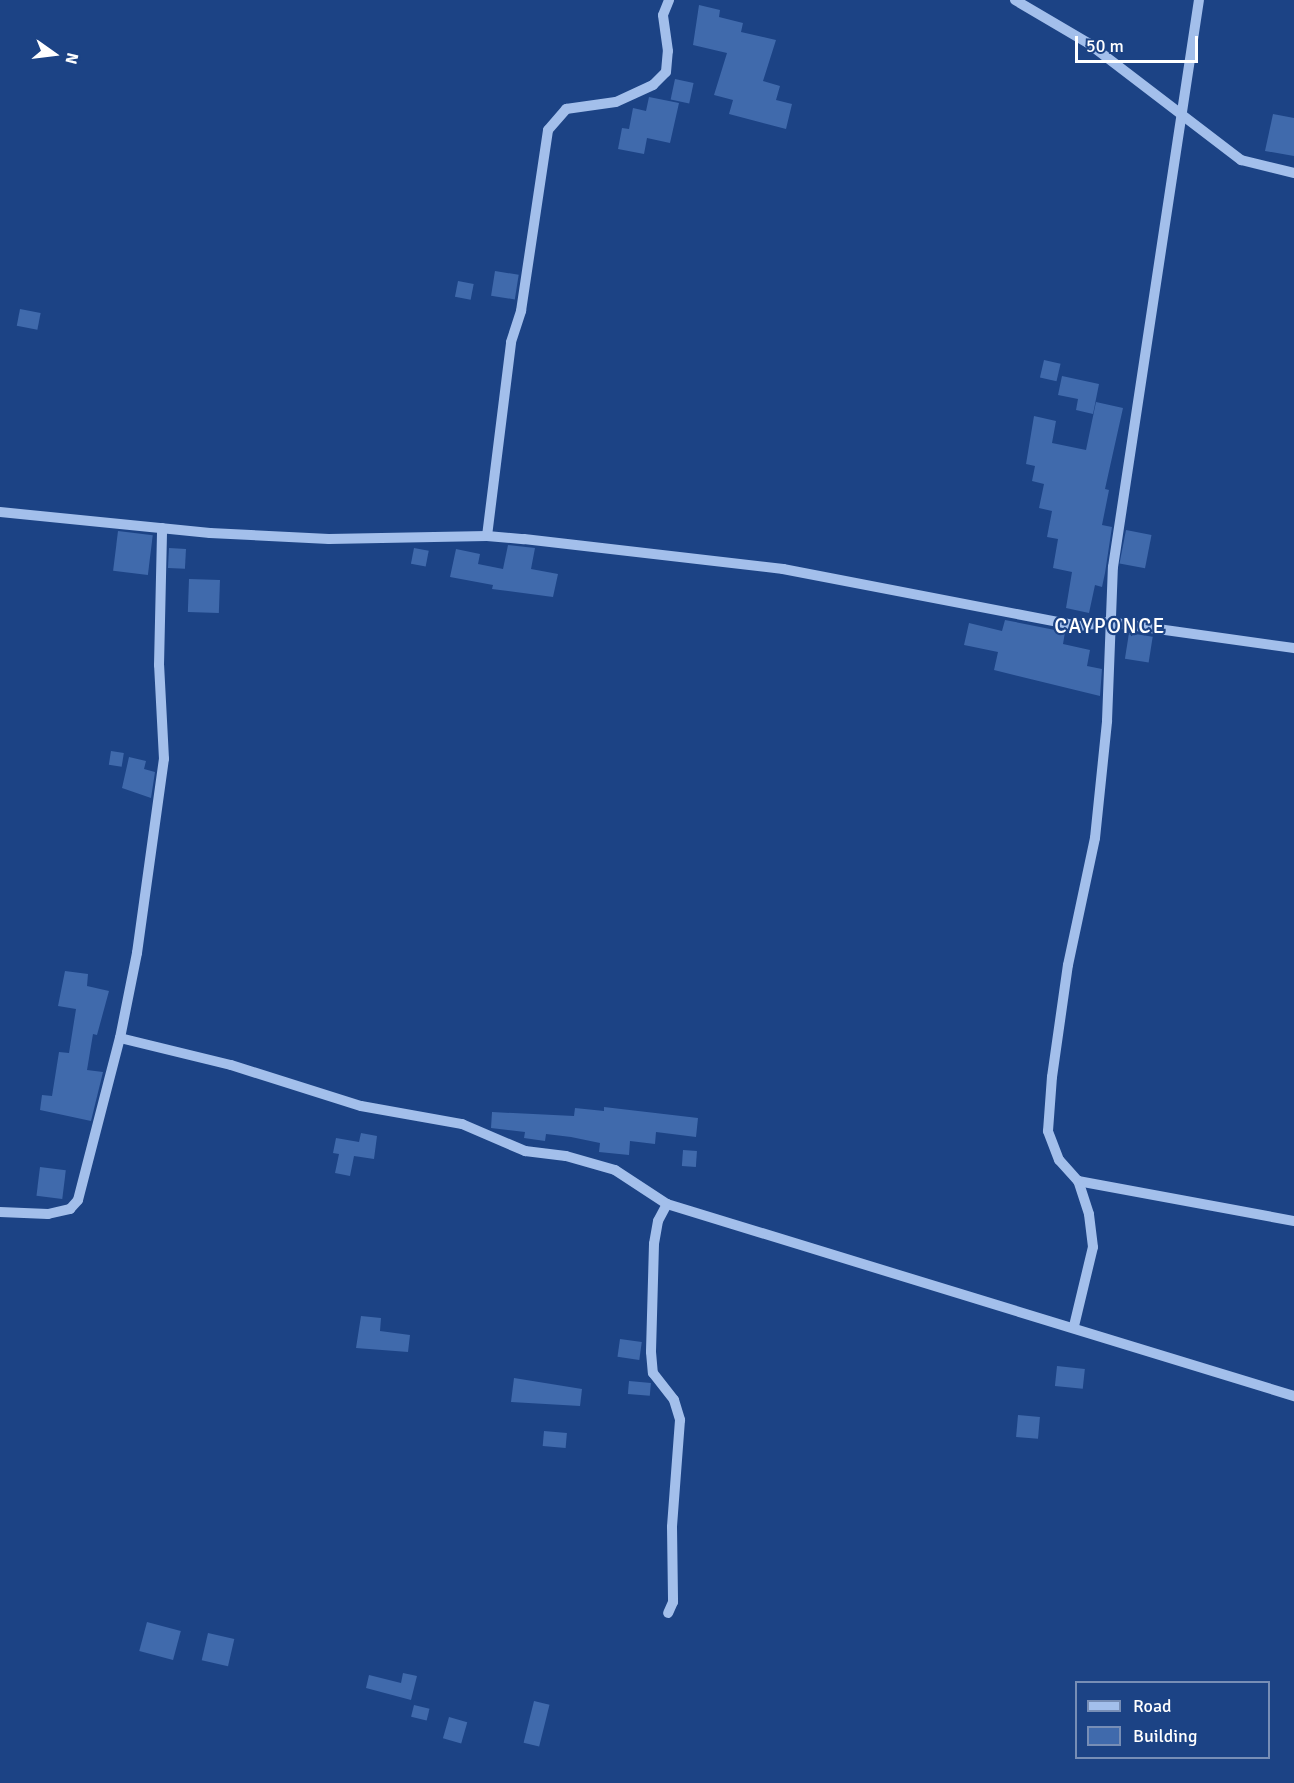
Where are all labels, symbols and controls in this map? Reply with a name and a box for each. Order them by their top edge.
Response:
north arrow [24,24,84,84]
scale bar [1078,24,1201,62]
text: 50 m [1086,35,1124,57]
text: N [60,51,83,66]
district label: CAYPONCE [1054,613,1166,639]
legend [1075,1681,1270,1759]
text: Road [1133,1695,1172,1717]
text: Building [1133,1725,1197,1747]

